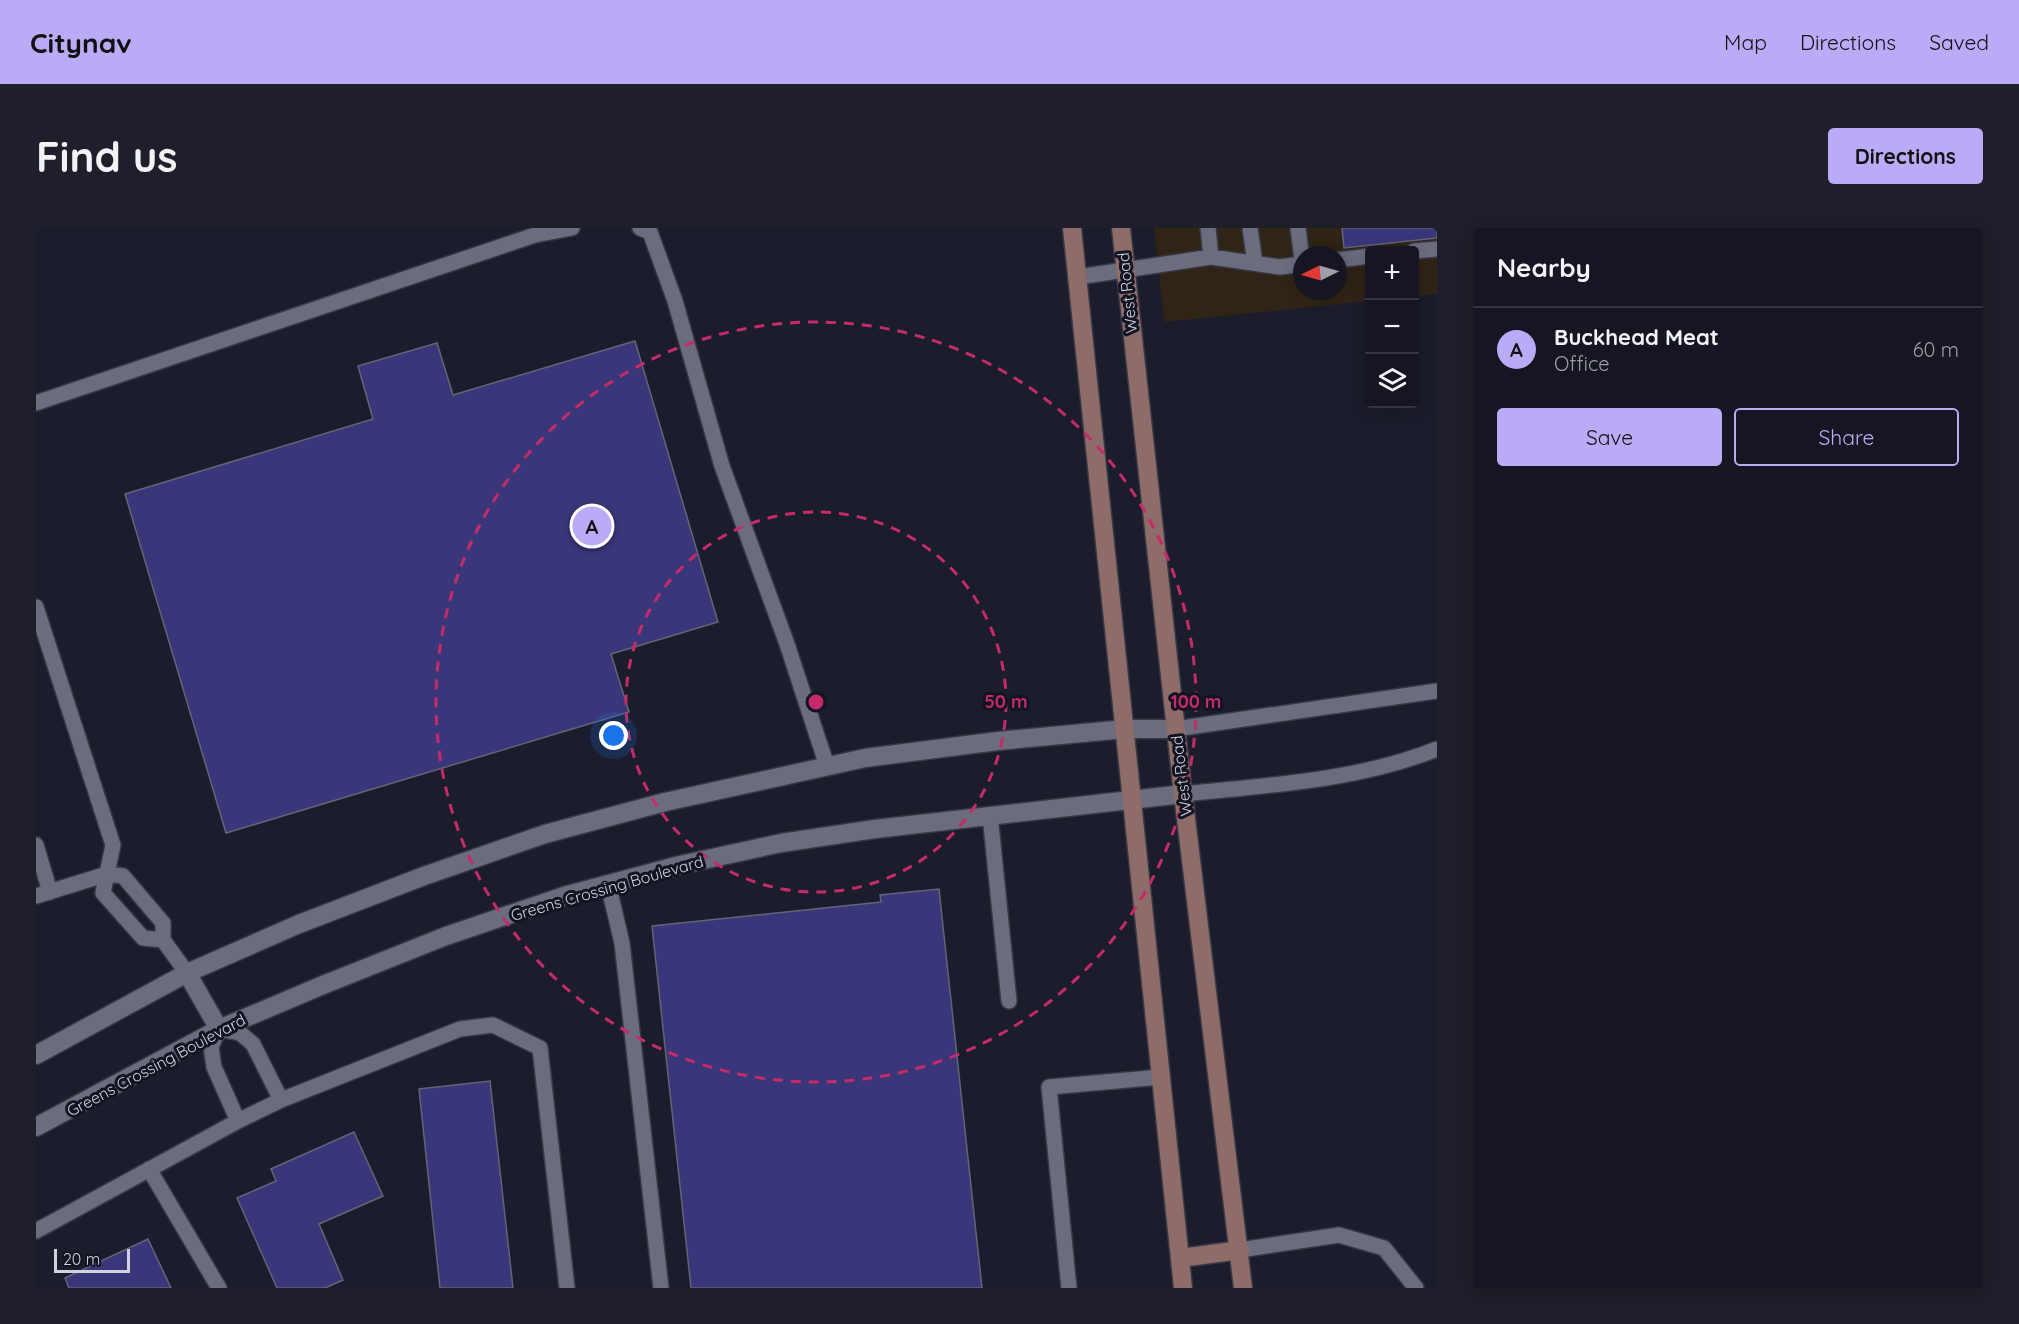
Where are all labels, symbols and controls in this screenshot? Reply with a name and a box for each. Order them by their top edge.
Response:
text: Citynav [30,25,132,60]
text: Map [1724,29,1767,55]
text: Directions [1800,29,1896,55]
text: Saved [1929,29,1989,55]
button: Directions [1828,128,1983,184]
text: Find us [36,130,178,183]
north arrow [1293,246,1347,300]
map controls [1365,246,1419,408]
button: + [1365,246,1419,300]
text: Nearby [1497,251,1591,284]
street label: West Road [1113,252,1141,334]
button: − [1365,300,1419,354]
text: Buckhead Meat [1554,323,1719,351]
text: A [1510,337,1523,362]
text: 60 m [1913,337,1959,362]
text: Office [1554,351,1610,376]
button: layers [1365,354,1419,408]
button: Save [1497,408,1722,466]
button: Share [1734,408,1959,466]
pin: A [572,504,612,548]
text: 50 m [984,690,1028,713]
text: 100 m [1171,690,1221,713]
centre of rings [806,692,826,712]
your location [599,721,628,750]
street label: West Road [1166,734,1196,818]
street label: Greens Crossing Boulevard [508,851,706,925]
street label: Greens Crossing Boulevard [63,1009,249,1121]
scale bar [54,1246,130,1274]
text: 20 m [63,1249,100,1269]

